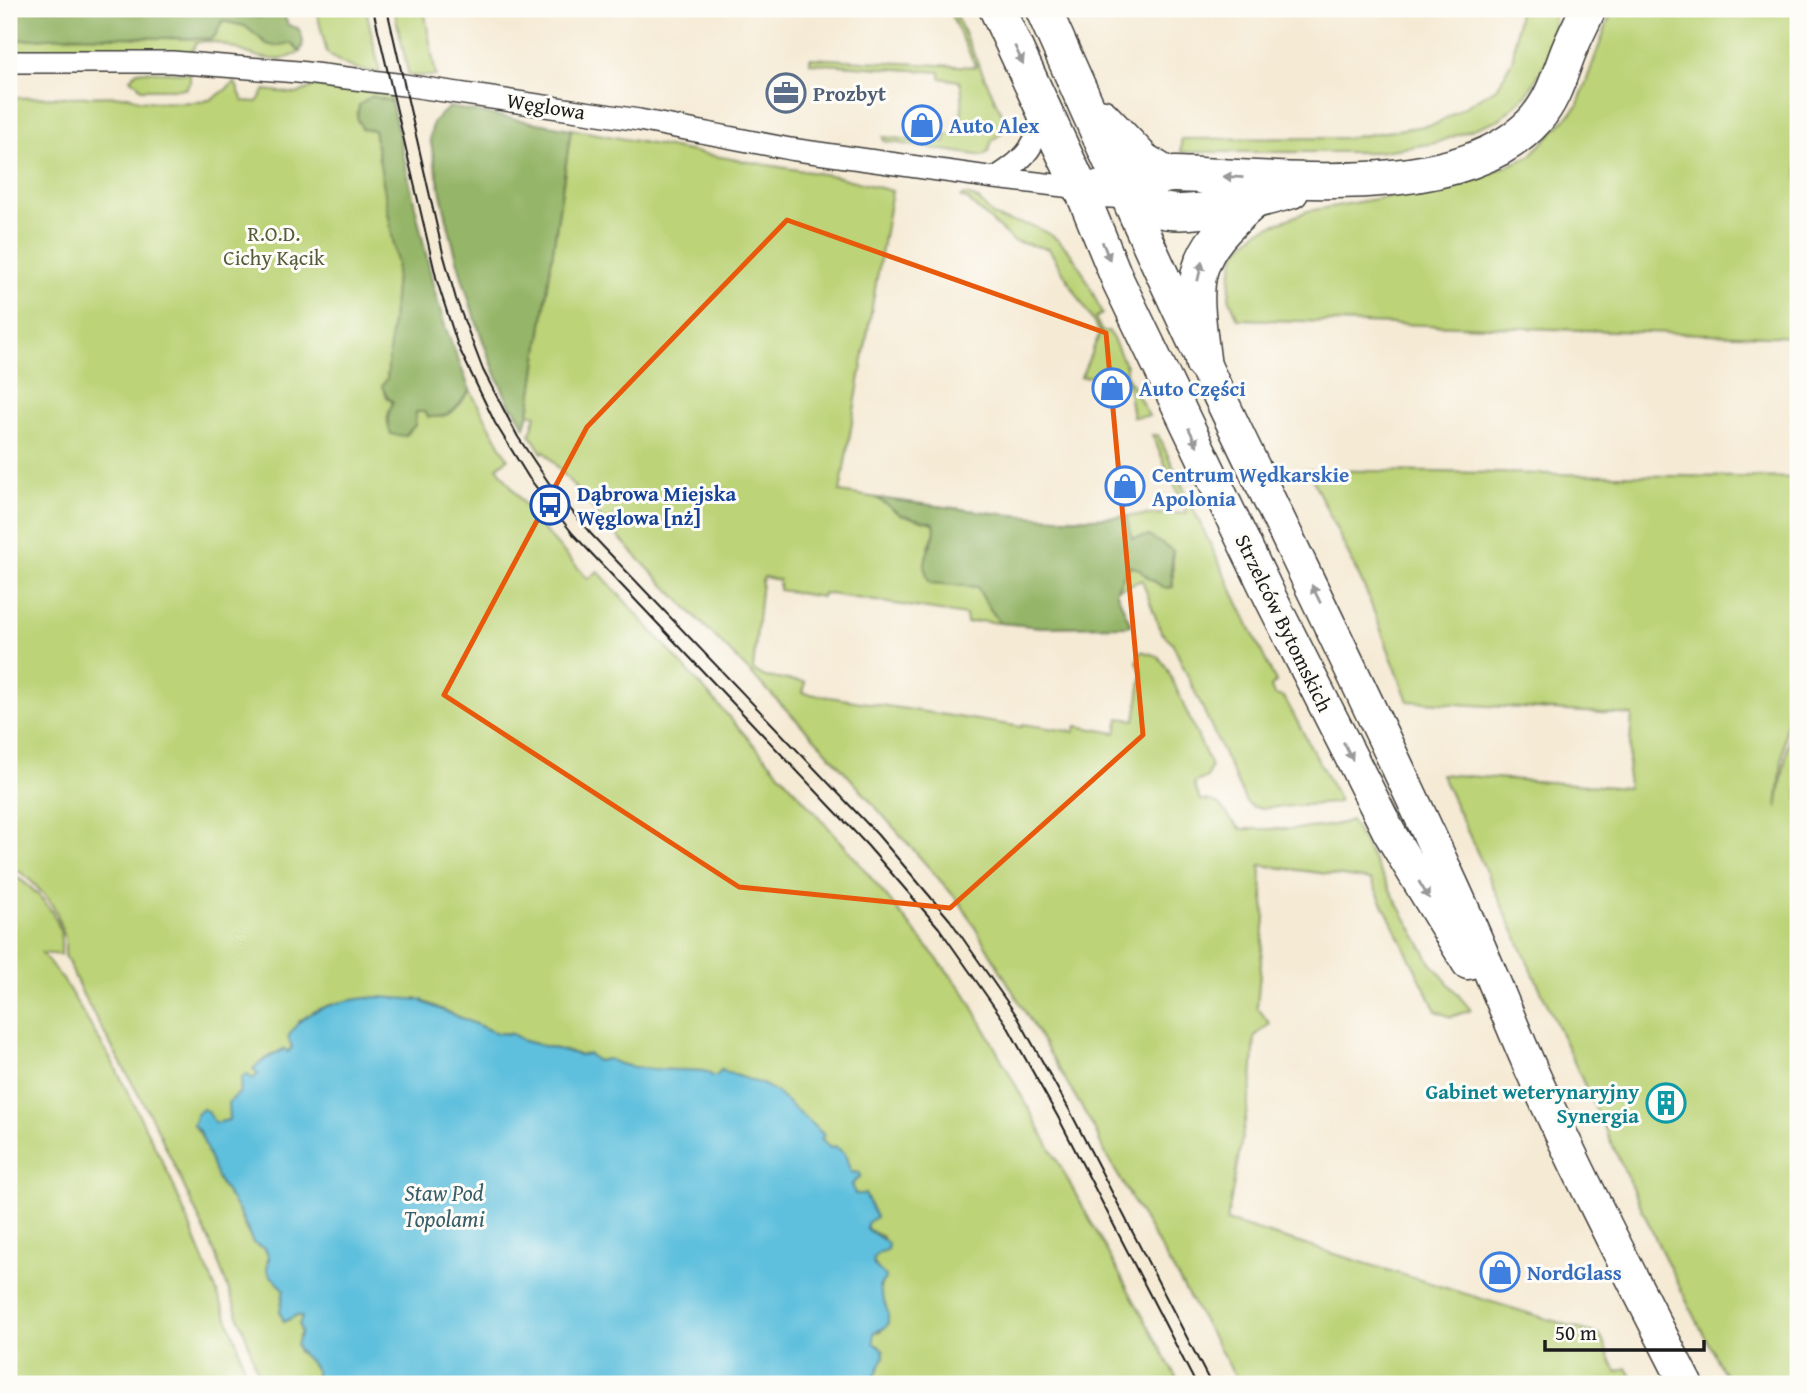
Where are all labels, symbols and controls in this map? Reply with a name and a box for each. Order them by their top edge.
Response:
one-way arrow [1014,45,1025,65]
office icon: Prozbyt [765,72,807,114]
place label: Prozbyt [813,78,886,109]
street label: Węglowa [505,85,587,127]
shop icon: Auto Alex [901,104,943,146]
place label: Auto Alex [949,110,1039,141]
one-way arrow [1221,172,1243,183]
park label: R.O.D. Cichy Kącik [223,218,325,273]
one-way arrow [1101,240,1112,261]
one-way arrow [1194,260,1205,282]
shop icon: Auto Części [1091,367,1133,409]
place label: Auto Części [1139,373,1246,404]
one-way arrow [1188,427,1199,447]
place label: Centrum Wędkarskie Apolonia [1152,459,1349,514]
shop icon: Centrum Wędkarskie Apolonia [1104,465,1146,507]
place label: Dąbrowa Miejska Węglowa [nż] [577,478,736,533]
bus stop icon: Dąbrowa Miejska Węglowa [nż] [529,484,571,526]
street label: Strzelców Bytomskich [1228,529,1341,717]
one-way arrow [1310,584,1321,604]
one-way arrow [1343,741,1354,761]
one-way arrow [1418,881,1431,900]
place label: Gabinet weterynaryjny Synergia [1425,1076,1639,1131]
building icon: Gabinet weterynaryjny Synergia [1645,1082,1687,1124]
water label: Staw Pod Topolami [403,1176,485,1235]
shop icon: NordGlass [1479,1251,1521,1293]
place label: NordGlass [1527,1257,1622,1288]
scale bar [1545,1309,1704,1353]
text: 50 m [1555,1317,1597,1348]

